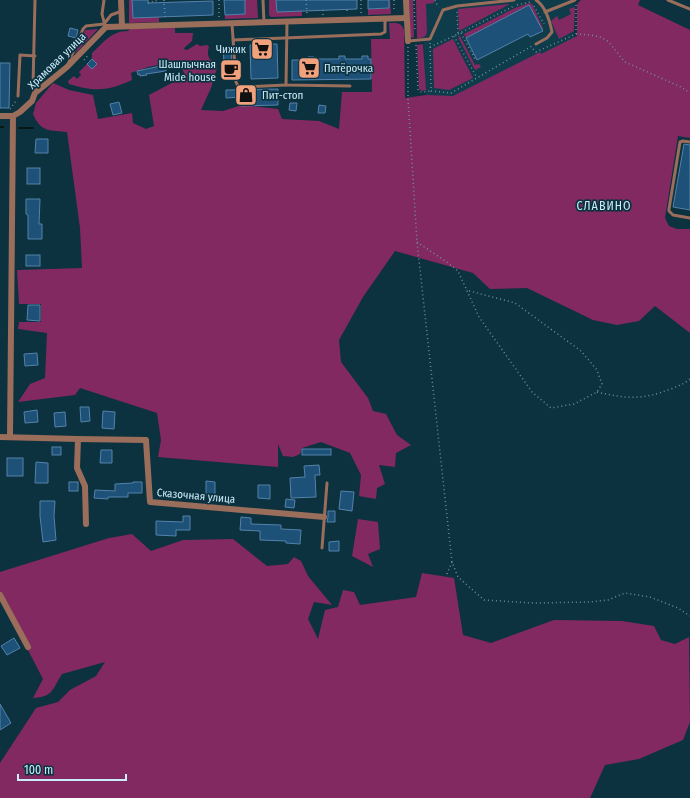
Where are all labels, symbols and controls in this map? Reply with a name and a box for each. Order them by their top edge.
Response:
street label: Храмовая улица [25,30,89,92]
supermarket icon: Чижик [249,36,275,62]
place label: Чижик [216,43,247,56]
supermarket icon: Пятёрочка [296,55,322,81]
cafe icon: Шашлычная Mide house [218,57,244,83]
place label: Шашлычная Mide house [159,58,216,84]
place label: Пятёрочка [324,62,373,75]
shop icon: Пит-стоп [233,82,259,108]
place label: Пит-стоп [262,89,303,102]
district label: СЛАВИНО [576,199,632,213]
street label: Сказочная улица [156,486,236,506]
scale bar [18,756,126,782]
text: 100 m [24,763,53,777]

